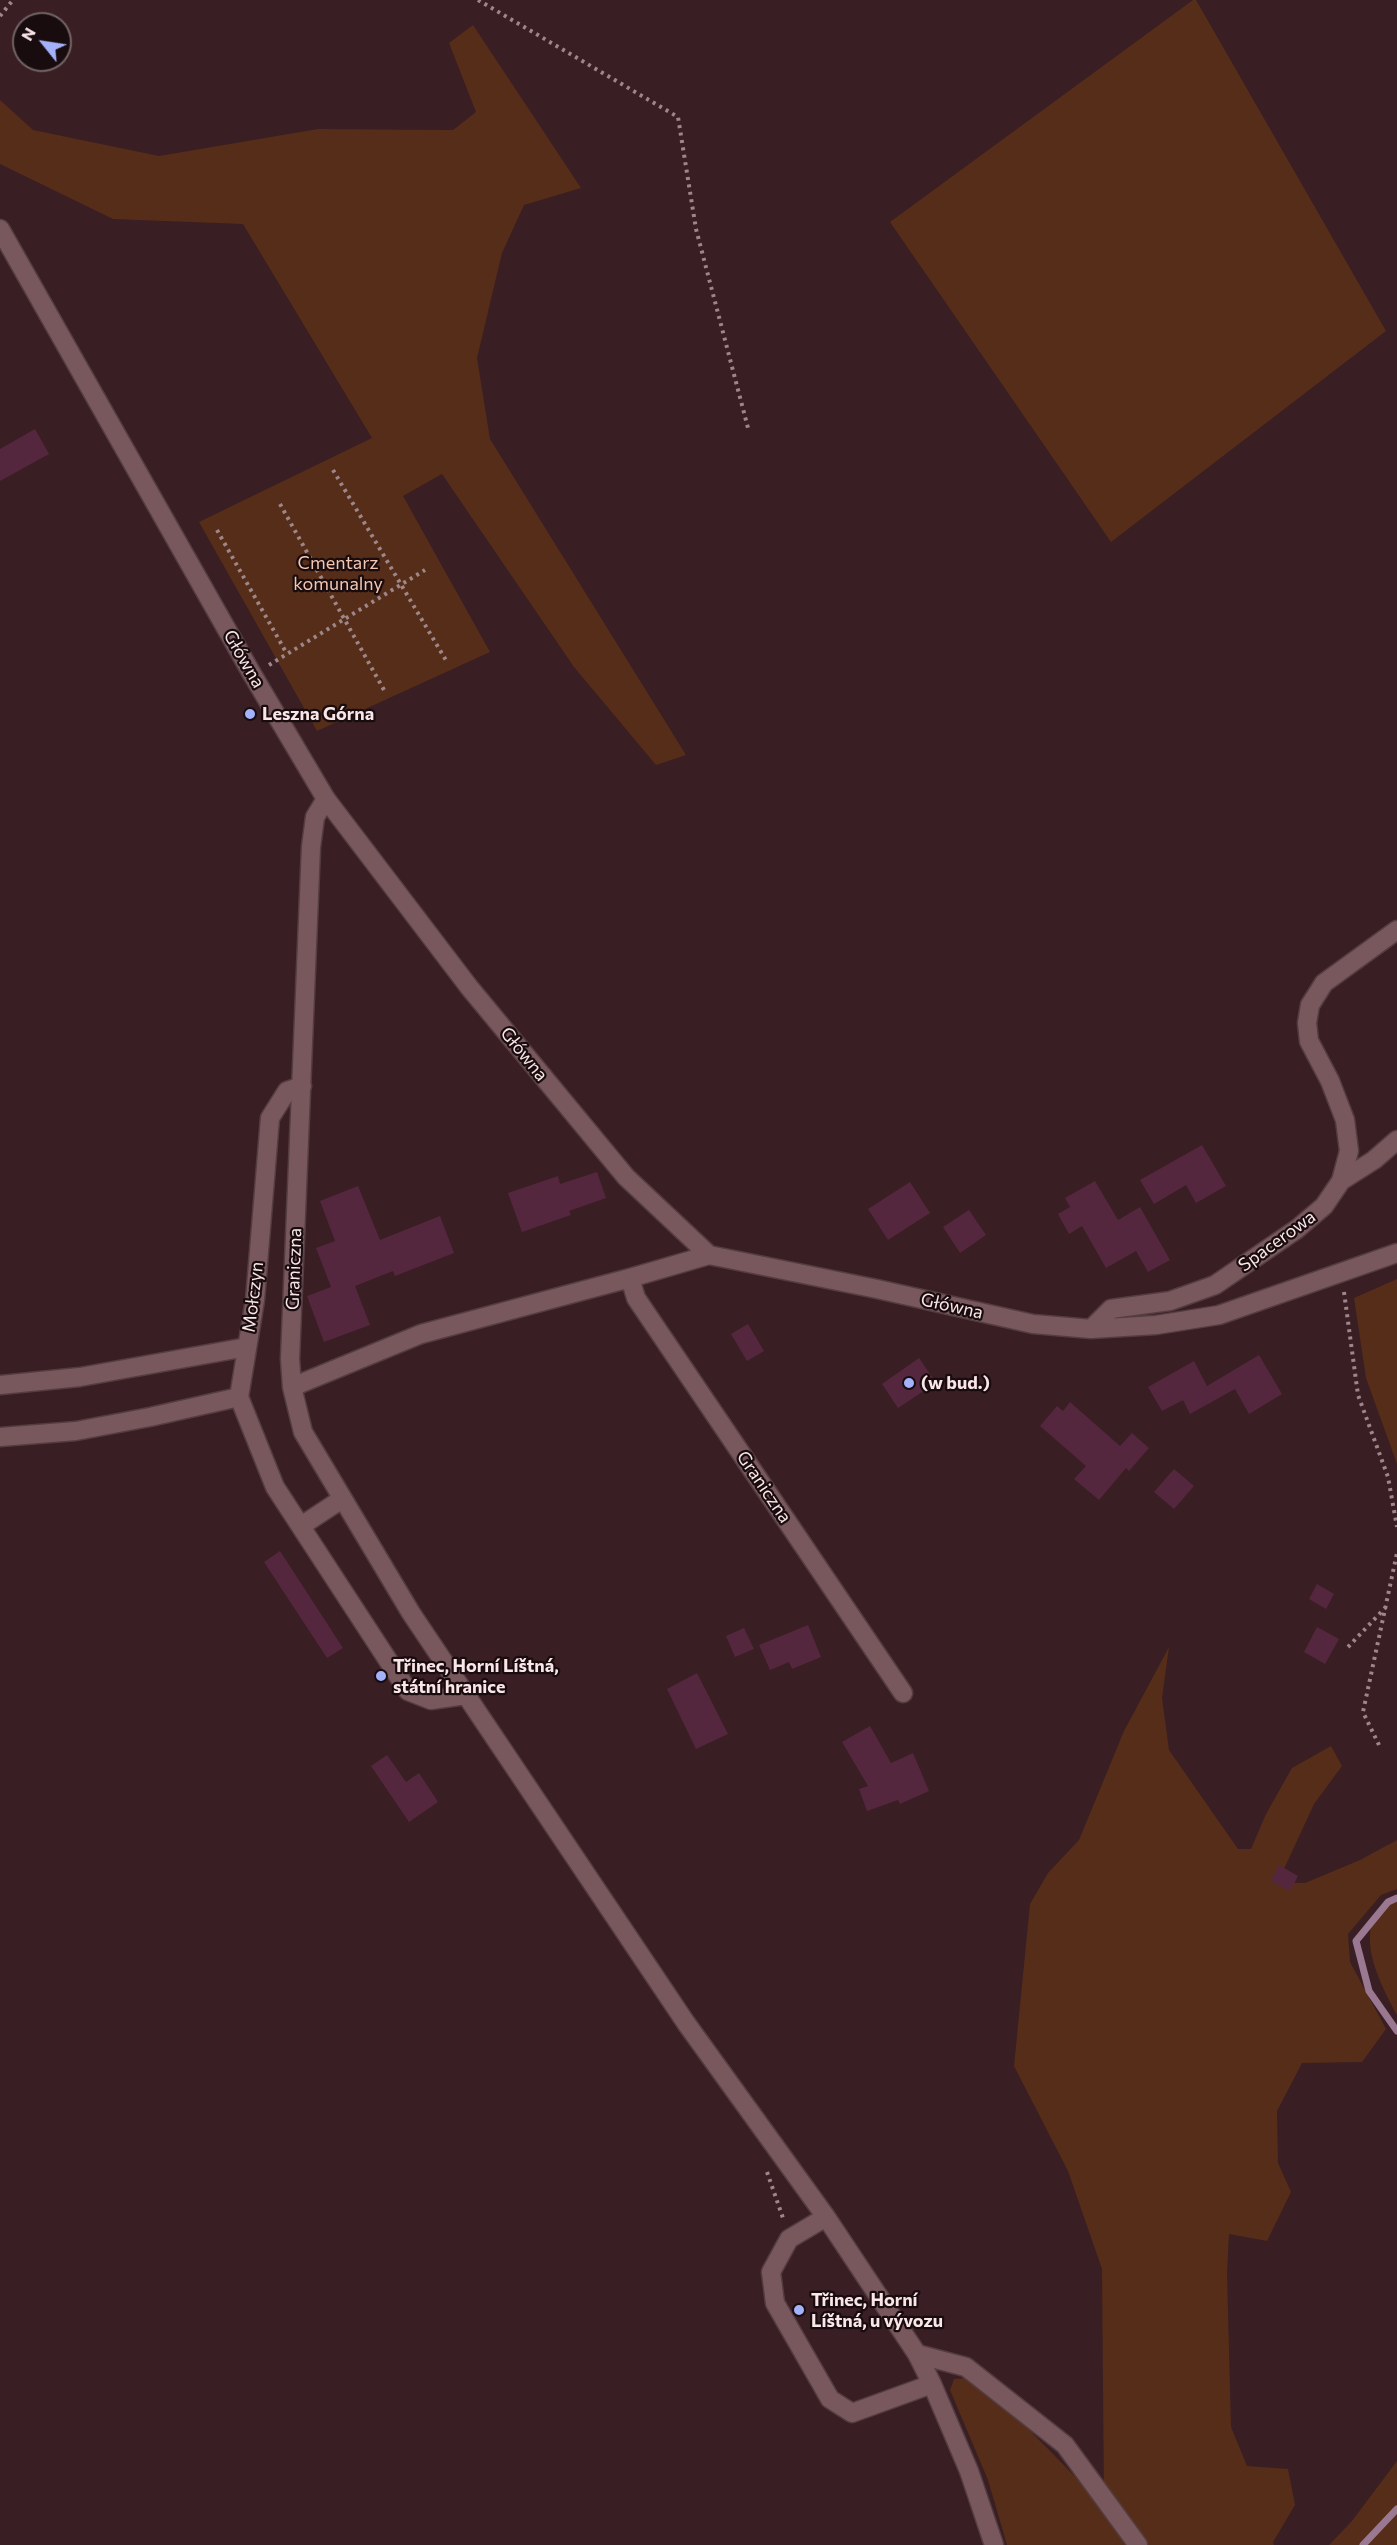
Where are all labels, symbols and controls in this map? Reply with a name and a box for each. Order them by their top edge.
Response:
north arrow [12,12,72,72]
text: N [16,24,39,44]
park label: Cmentarz komunalny [293,552,383,594]
street label: Główna [219,626,269,692]
place label: Leszna Górna [262,703,374,725]
marker: Leszna Górna [243,707,257,721]
street label: Główna [496,1023,552,1085]
street label: Spacerowa [1234,1206,1320,1276]
street label: Graniczna [282,1228,306,1310]
street label: Mołczyn [238,1261,268,1333]
street label: Główna [919,1288,985,1324]
place label: (w bud.) [921,1372,990,1394]
marker: (w bud.) [902,1376,916,1390]
street label: Graniczna [732,1447,796,1527]
place label: Třinec, Horní Líštná, státní hranice [393,1655,559,1698]
marker: Třinec, Horní Líštná, státní hranice [374,1669,388,1683]
place label: Třinec, Horní Líštná, u vývozu [811,2289,943,2332]
marker: Třinec, Horní Líštná, u vývozu [792,2303,806,2317]

